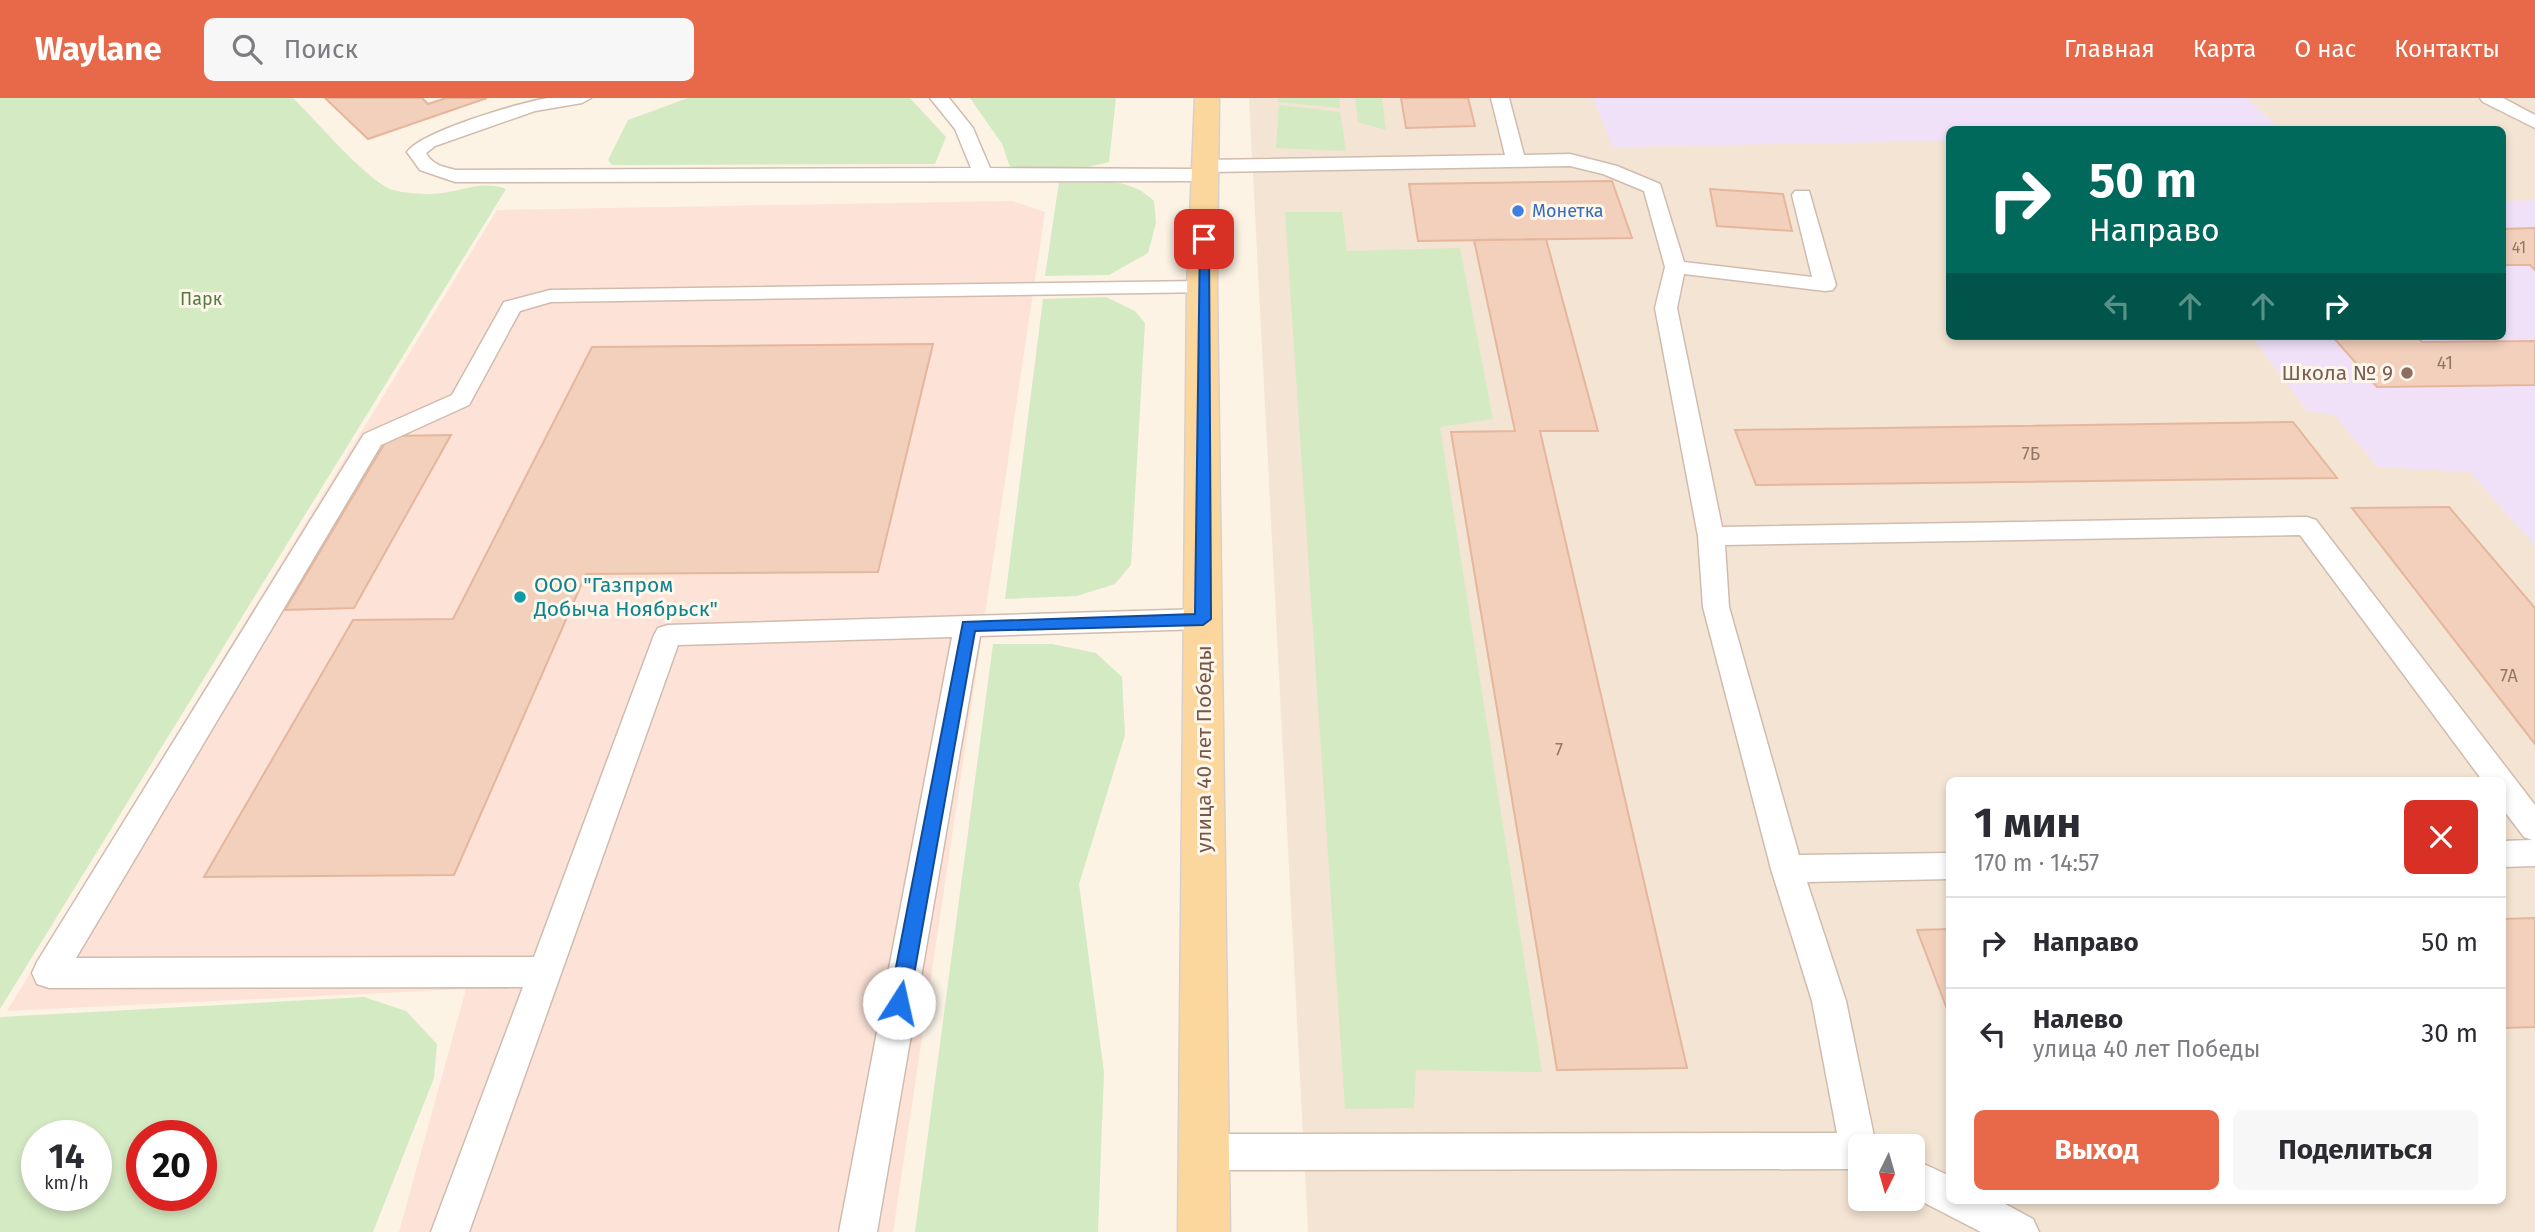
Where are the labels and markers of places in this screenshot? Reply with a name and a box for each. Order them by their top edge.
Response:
place label: Монетка [1532,200,1604,222]
marker: Монетка [1510,203,1526,219]
pin [1174,209,1234,269]
place label: Школа № 9 [2282,360,2393,386]
marker: Школа № 9 [2399,365,2415,381]
place label: ООО "Газпром Добыча Ноябрьск" [533,572,718,622]
marker: ООО "Газпром Добыча Ноябрьск" [512,589,528,605]

